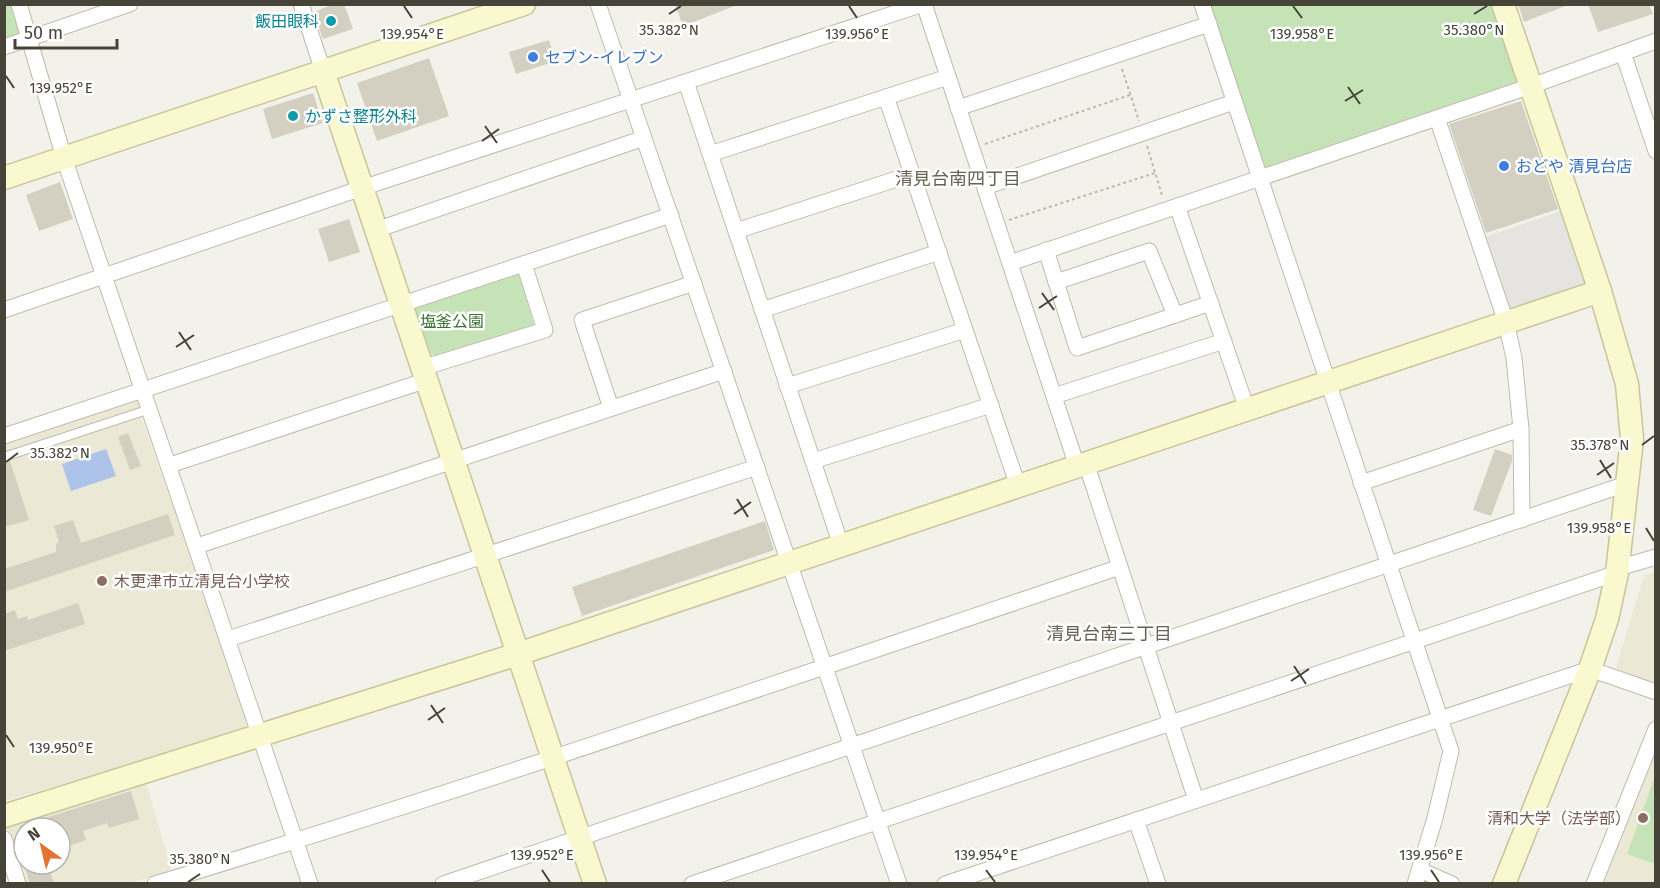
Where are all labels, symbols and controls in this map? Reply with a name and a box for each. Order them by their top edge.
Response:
scale bar [15,12,117,50]
place label: 飯田眼科 [255,12,319,31]
marker: 飯田眼科 [324,14,338,28]
text: 35.382°N [639,21,699,39]
text: 35.380°N [1444,21,1504,39]
text: 50 m [24,22,63,44]
text: 139.954°E [380,25,444,43]
text: 139.956°E [825,25,889,43]
text: 139.958°E [1270,25,1334,43]
place label: セブン-イレブン [545,48,663,67]
marker: セブン-イレブン [526,50,540,64]
text: 139.952°E [29,79,93,97]
place label: かずさ整形外科 [305,107,417,126]
marker: かずさ整形外科 [286,109,300,123]
place label: おどや 清見台店 [1516,157,1632,176]
marker: おどや 清見台店 [1497,159,1511,173]
district label: 清見台南四丁目 [895,168,1021,190]
park label: 塩釜公園 [420,312,484,331]
text: 35.378°N [1571,436,1629,454]
text: 35.382°N [30,444,90,462]
text: 139.958°E [1567,519,1631,537]
place label: 木更津市立清見台小学校 [114,572,290,591]
marker: 木更津市立清見台小学校 [95,574,109,588]
district label: 清見台南三丁目 [1046,623,1172,645]
text: 139.950°E [29,739,93,757]
place label: 清和大学（法学部） [1487,809,1631,828]
marker: 清和大学（法学部） [1636,811,1650,825]
north arrow [12,816,72,876]
text: N [24,823,44,845]
text: 139.952°E [510,846,574,864]
text: 139.954°E [954,846,1018,864]
text: 139.956°E [1399,846,1463,864]
text: 35.380°N [170,850,230,868]

